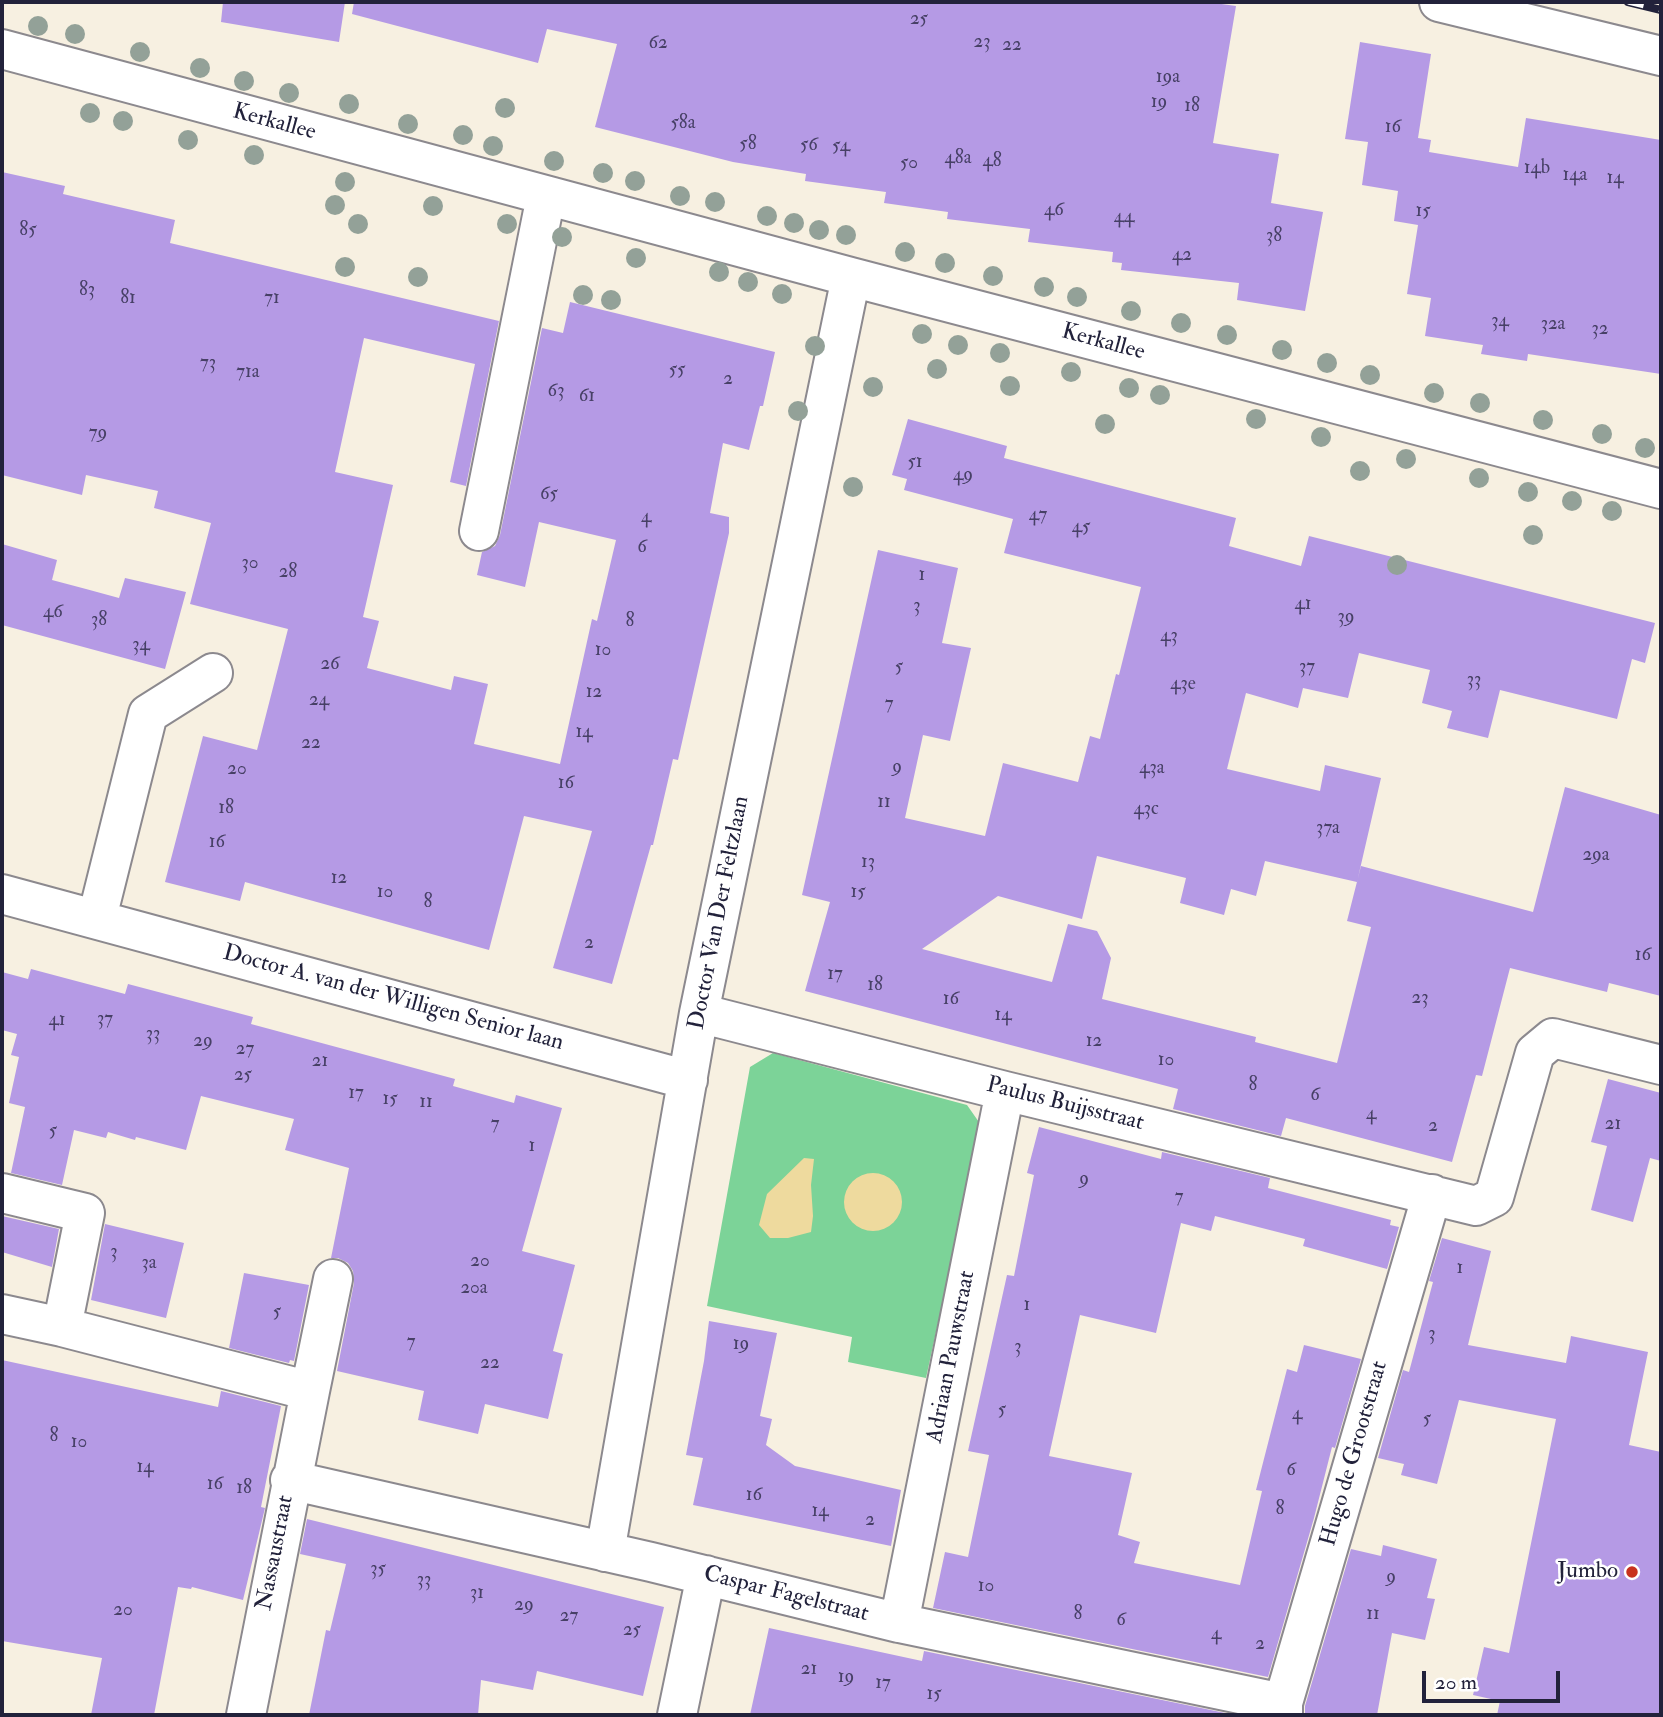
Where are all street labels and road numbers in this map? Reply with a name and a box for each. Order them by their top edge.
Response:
street label: Kerkallee [229,99,319,147]
street label: Kerkallee [1058,319,1148,367]
street label: Doctor Van Der Feltzlaan [684,794,756,1032]
street label: Doctor A. van der Willigen Senior laan [220,940,566,1058]
street label: Paulus Buijsstraat [983,1072,1147,1138]
street label: Adriaan Pauwstraat [922,1269,982,1445]
street label: Hugo de Grootstraat [1315,1358,1395,1550]
street label: Nassaustraat [251,1493,301,1613]
street label: Caspar Fagelstraat [701,1561,871,1629]

